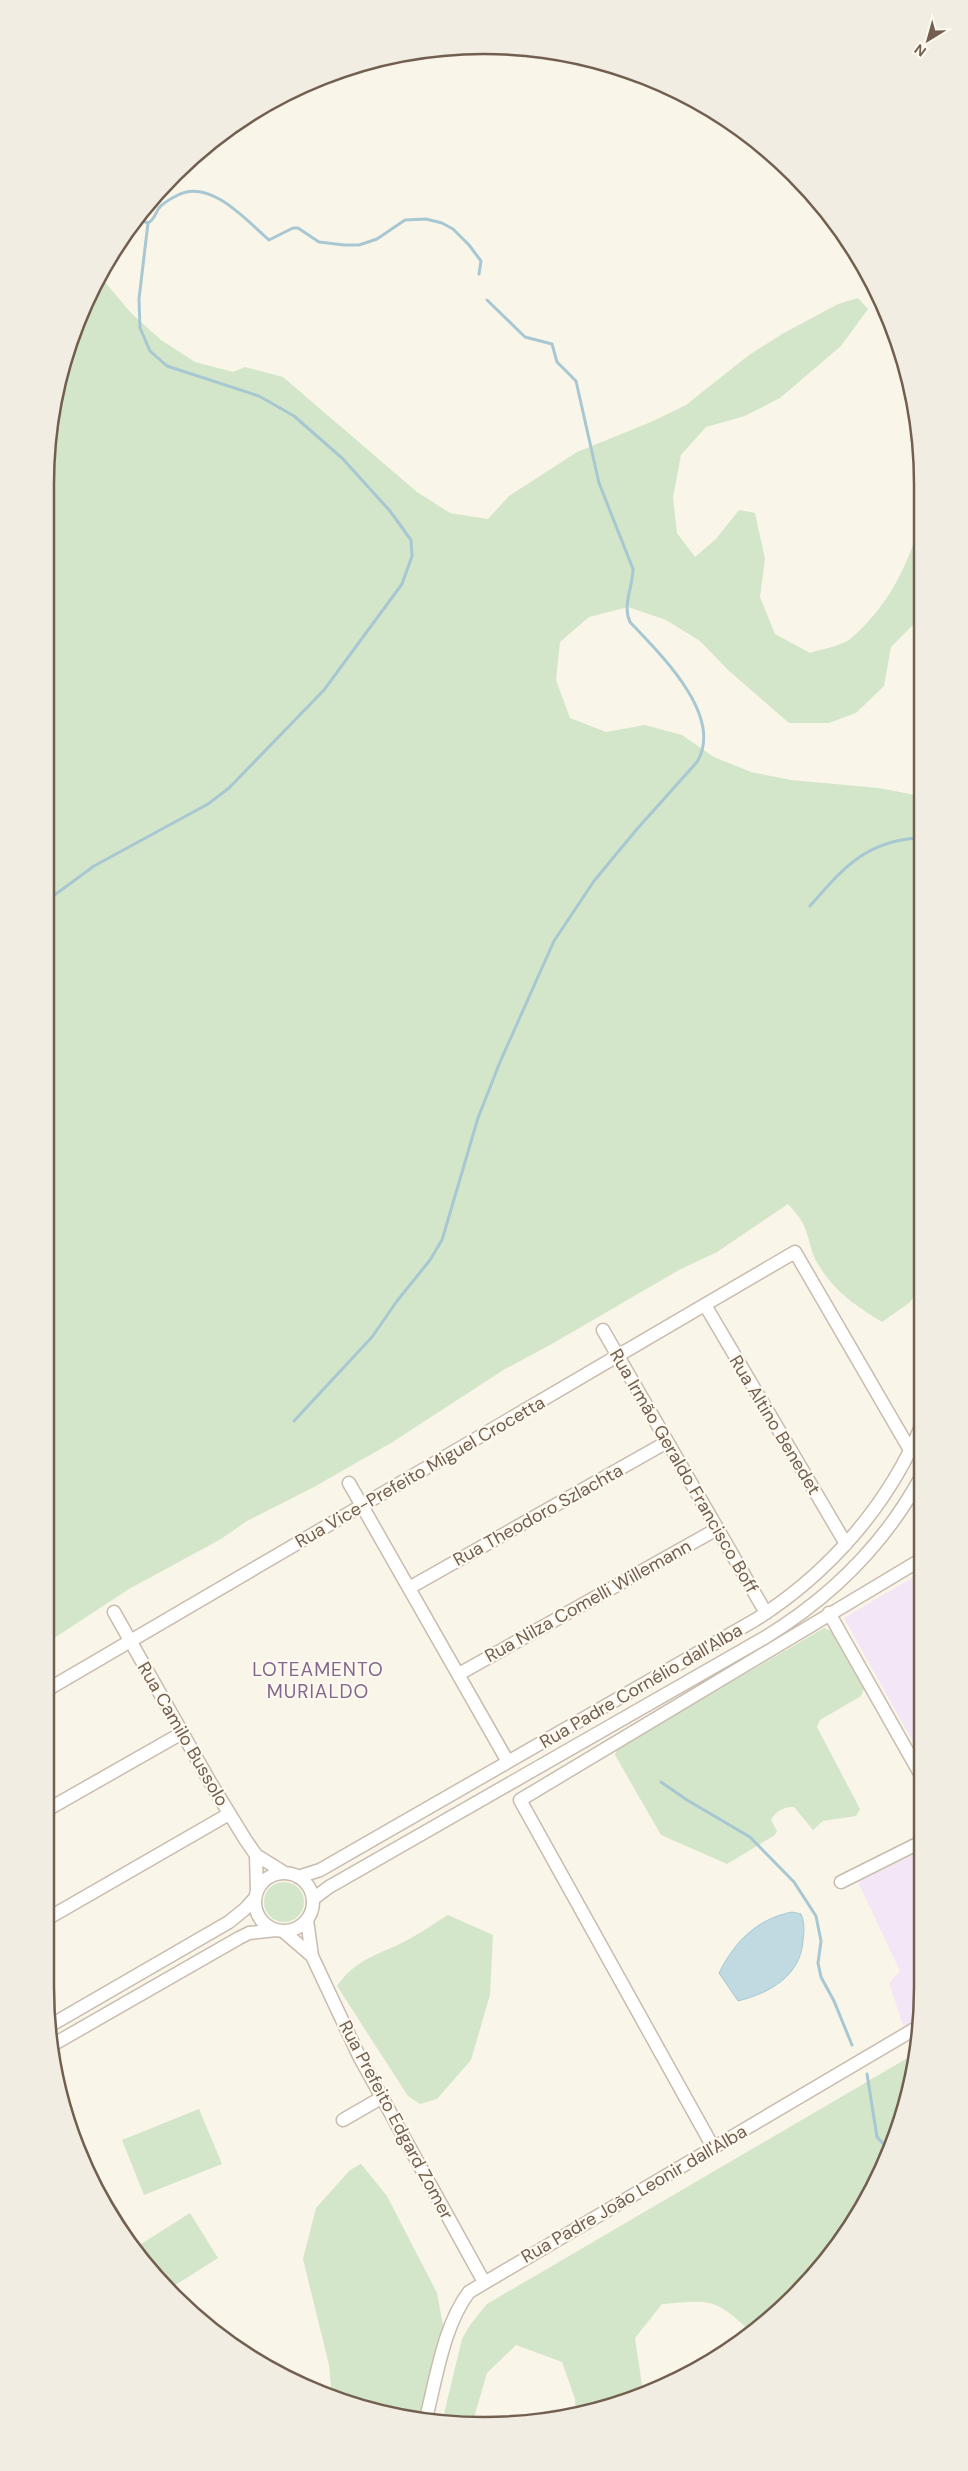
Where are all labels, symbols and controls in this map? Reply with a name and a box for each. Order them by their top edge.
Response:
north arrow [903,15,953,65]
text: N [911,40,930,61]
street label: Rua Irmão Geraldo Francisco Boff [604,1344,764,1598]
street label: Rua Altino Benedet [724,1351,826,1499]
street label: Rua Vice-Prefeito Miguel Crocetta [291,1390,549,1554]
street label: Rua Theodoro Szlachta [449,1458,627,1572]
street label: Rua Nilza Comelli Willemann [480,1534,696,1668]
street label: Rua Padre Cornélio dall'Alba [535,1618,747,1754]
district label: LOTEAMENTO MURIALDO [252,1657,384,1704]
street label: Rua Camilo Bussolo [132,1658,234,1810]
street label: Rua Prefeito Edgard Zomer [333,2016,459,2224]
street label: Rua Padre João Leonir dall'Alba [517,2119,751,2269]

